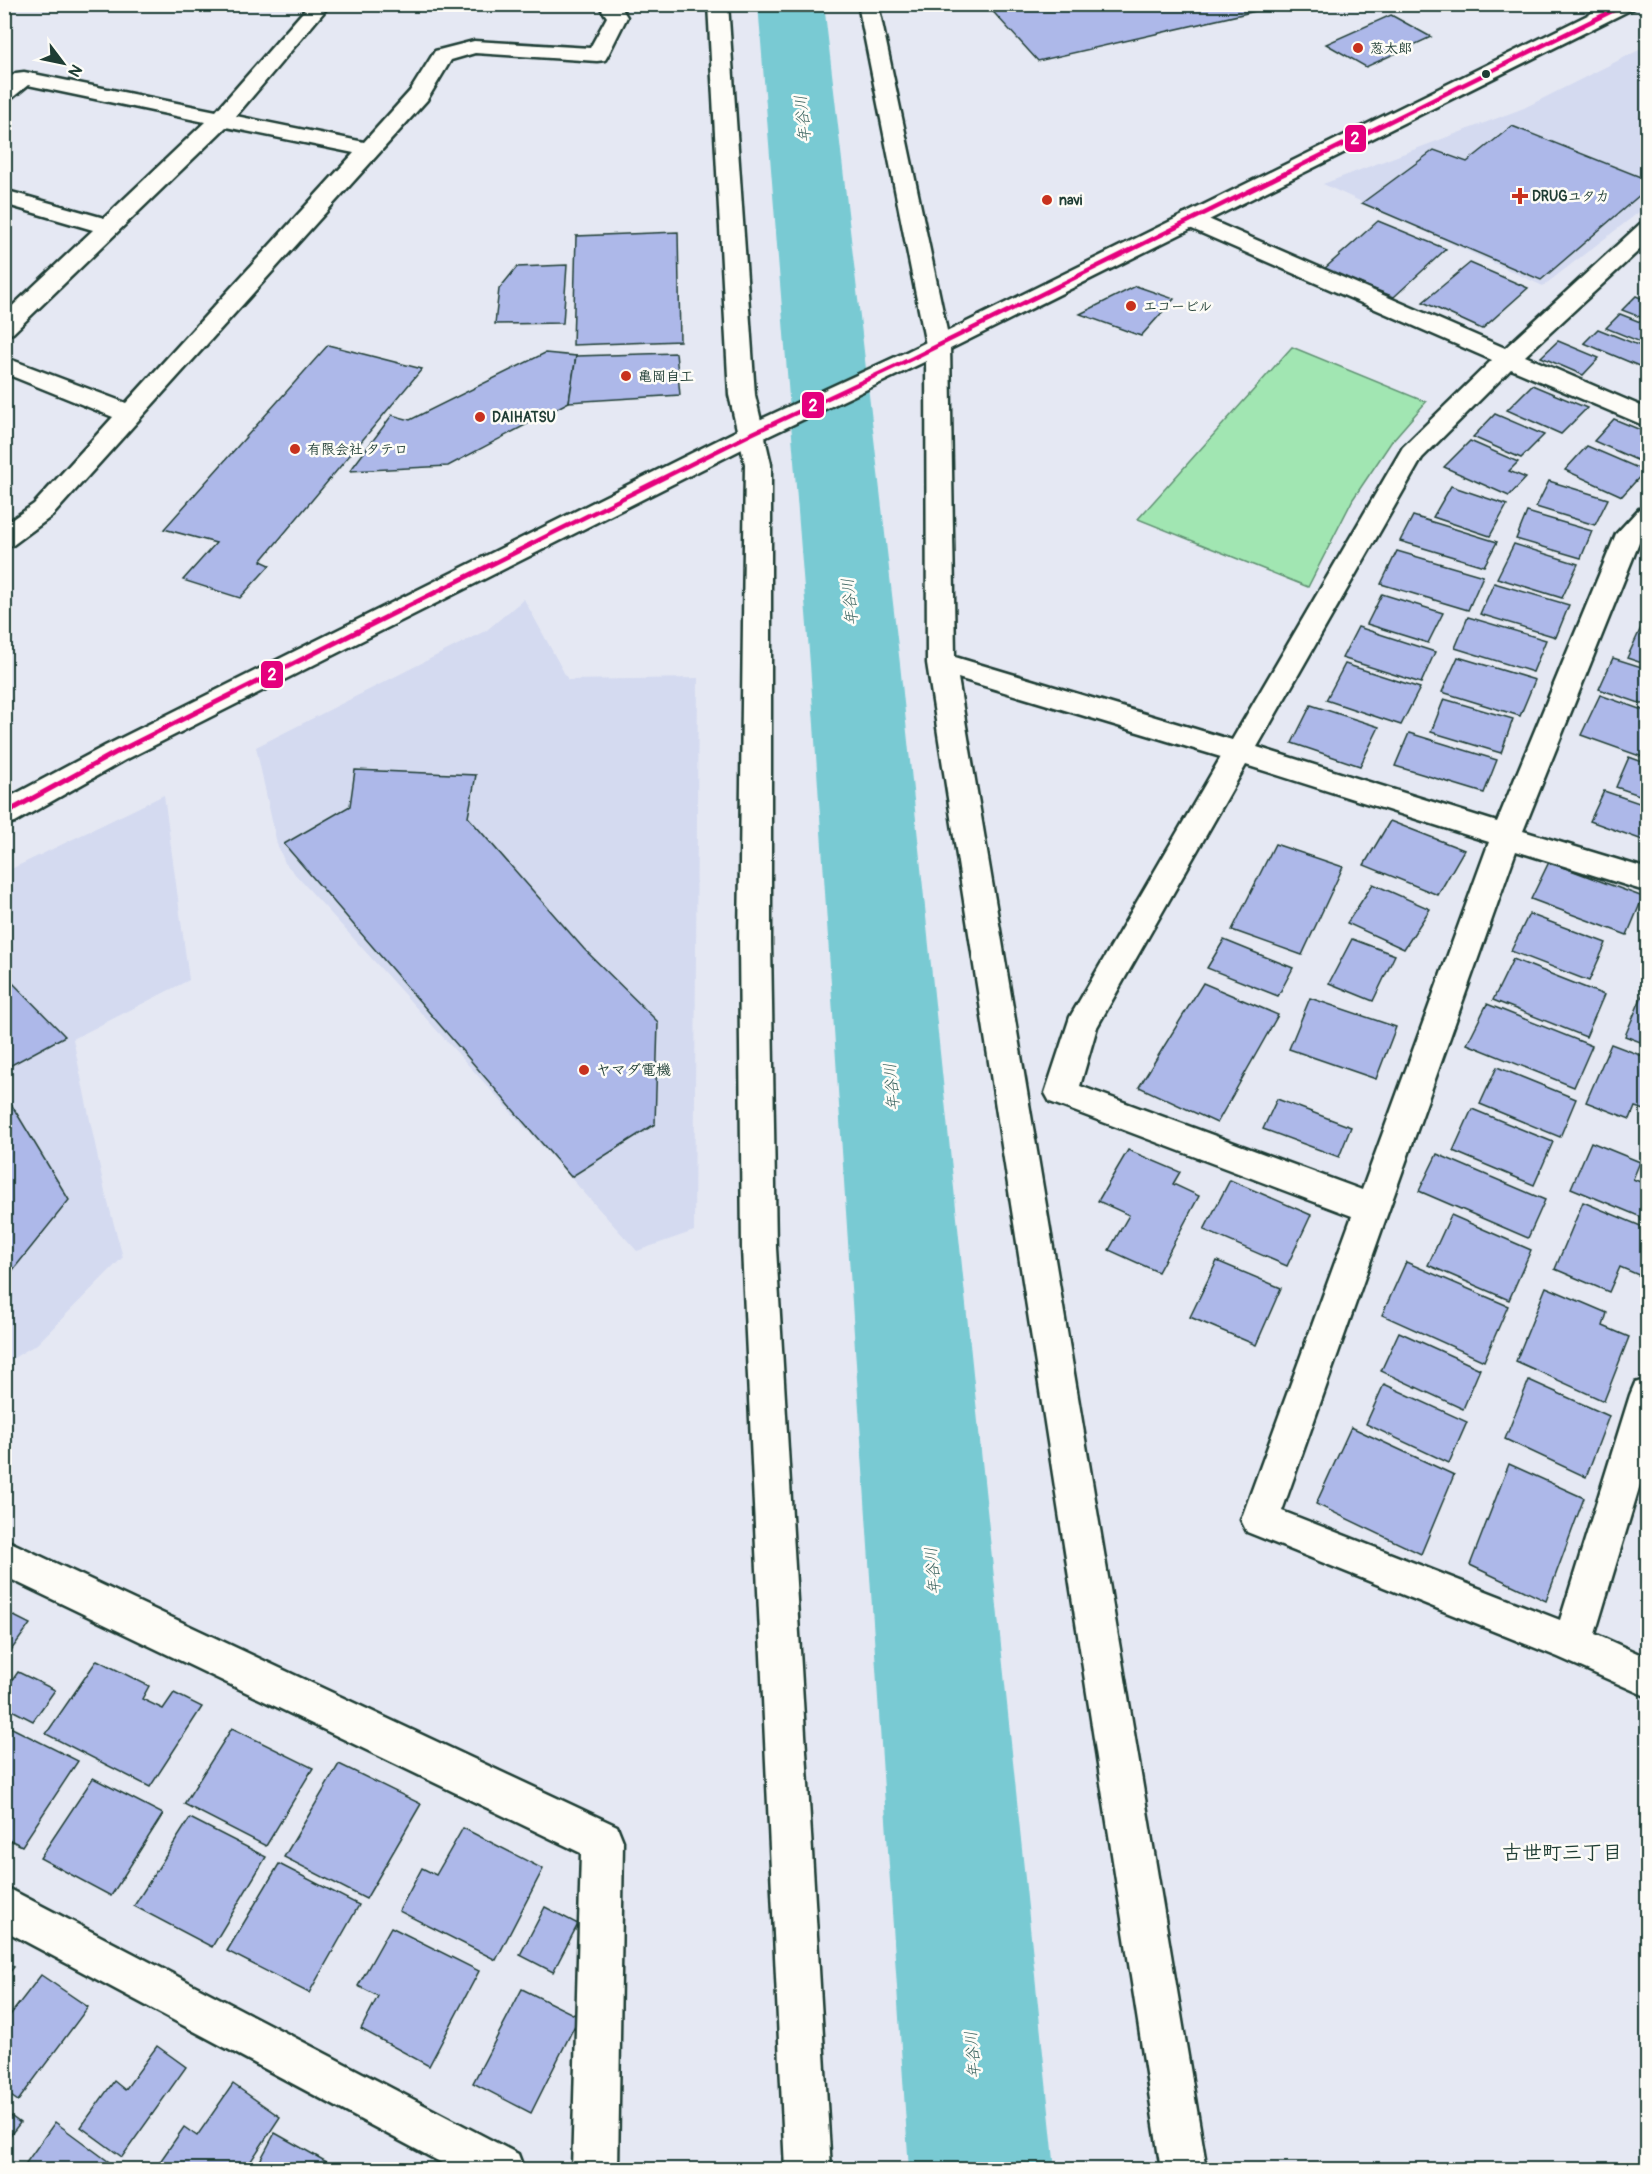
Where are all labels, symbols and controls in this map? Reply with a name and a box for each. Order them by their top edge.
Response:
north arrow [33,33,93,93]
place label: 荵太郎 [1370,40,1412,57]
marker: 荵太郎 [1351,41,1365,55]
text: N [63,61,86,80]
unlabelled marker [1480,68,1492,80]
water label: 年谷川 [791,94,815,144]
line badge: 2 [1344,124,1367,153]
text: 2 [1351,129,1360,149]
place label: DRUGユタカ [1532,188,1609,205]
marker: DRUGユタカ [1513,189,1527,203]
place label: navi [1059,192,1083,209]
marker: navi [1040,193,1054,207]
place label: エコービル [1143,298,1212,315]
marker: エコービル [1124,299,1138,313]
place label: 亀岡自工 [638,368,694,385]
marker: 亀岡自工 [619,369,633,383]
line badge: 2 [801,391,825,419]
text: 2 [809,396,818,416]
place label: DAIHATSU [492,409,556,426]
marker: DAIHATSU [473,410,487,424]
place label: 有限会社 タテロ [307,441,408,458]
marker: 有限会社 タテロ [288,442,302,456]
water label: 年谷川 [838,577,862,627]
line badge: 2 [260,660,284,689]
text: 2 [268,665,277,685]
place label: ヤマダ電機 [596,1061,671,1080]
water label: 年谷川 [880,1062,904,1112]
marker: ヤマダ電機 [577,1063,591,1077]
water label: 年谷川 [921,1546,945,1596]
district label: 古世町三丁目 [1502,1840,1622,1865]
water label: 年谷川 [961,2030,985,2080]

